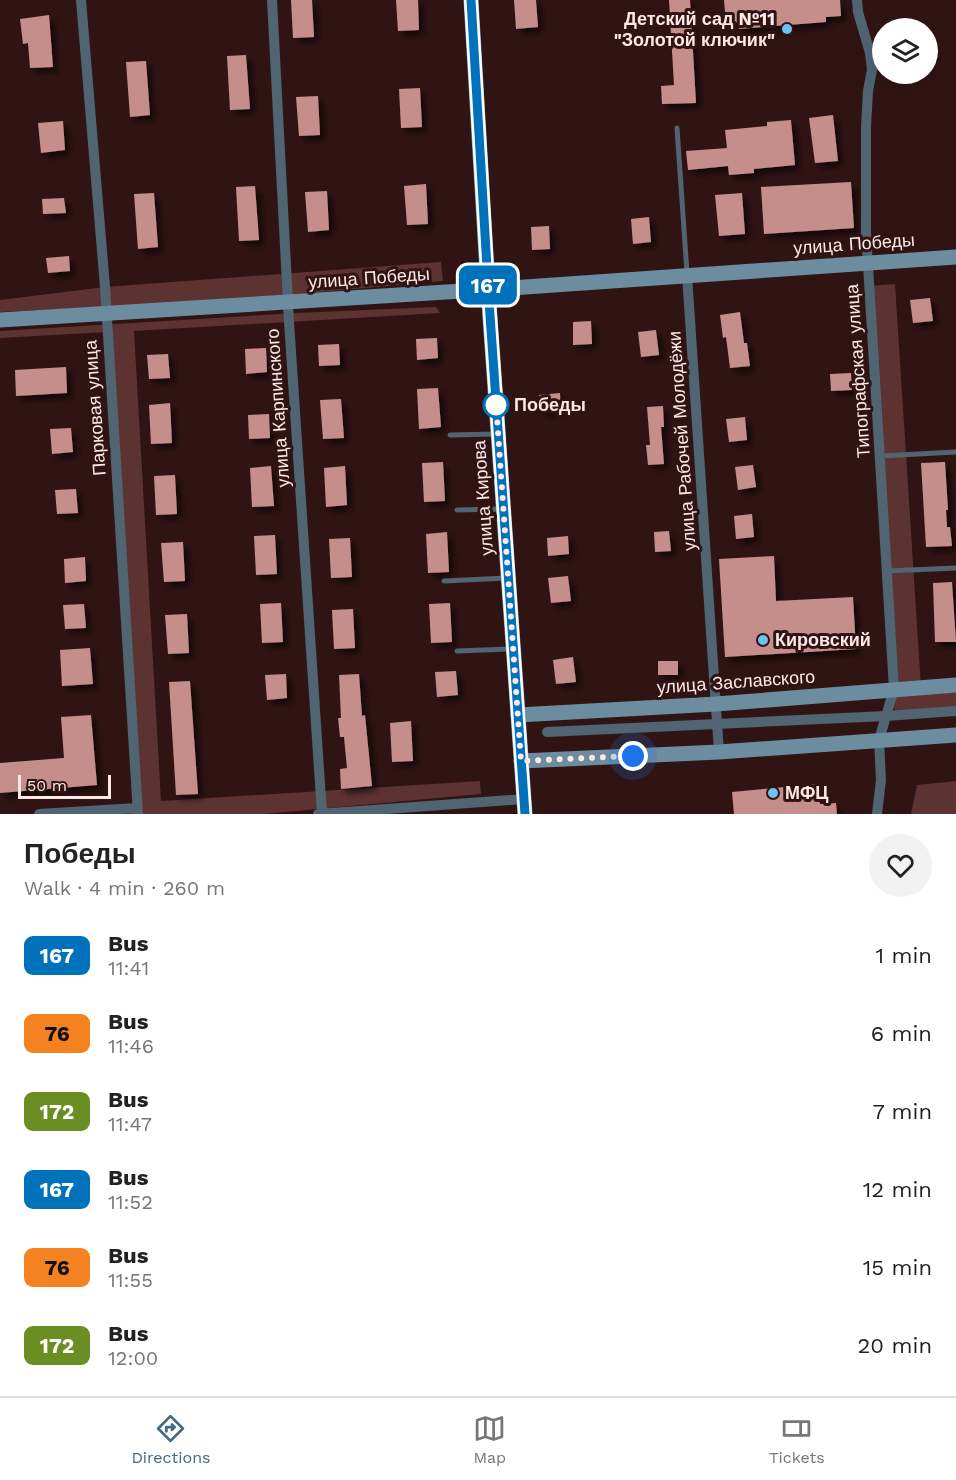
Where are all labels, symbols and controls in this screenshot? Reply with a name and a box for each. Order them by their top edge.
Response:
place label: Детский сад №11 "Золотой ключик" [614,8,775,50]
map controls [872,18,938,84]
button: layers [872,18,938,84]
marker: Детский сад №11 "Золотой ключик" [780,22,794,36]
street label: улица Победы [793,229,915,258]
street label: улица Победы [308,263,430,292]
line badge: 167 [454,266,522,304]
text: 167 [471,273,505,298]
street label: Типографская улица [841,282,874,459]
street label: улица Карпинского [261,328,294,488]
street label: улица Рабочей Молодёжи [663,330,700,552]
street label: Парковая улица [79,339,110,477]
marker: Победы [483,392,509,418]
place label: Победы [514,394,586,415]
street label: улица Кирова [468,439,497,556]
place label: Кировский [775,629,871,650]
marker: Кировский [756,633,770,647]
street label: улица Заславского [656,665,816,698]
your location [618,741,648,771]
scale bar [18,772,111,800]
text: 50 m [27,776,67,795]
place label: МФЦ [785,782,829,803]
marker: МФЦ [766,786,780,800]
button: heart [869,834,932,897]
text: Победы [24,837,136,870]
text: Walk · 4 min · 260 m [24,876,225,900]
text: Bus [108,931,148,956]
text: 167 [40,943,74,968]
text: 1 min [875,943,932,968]
text: 11:41 [108,956,149,980]
text: Bus [108,1009,148,1034]
text: 76 [44,1021,70,1046]
text: 6 min [871,1021,932,1046]
text: 11:46 [108,1034,154,1058]
text: Bus [108,1087,148,1112]
text: 172 [40,1099,74,1124]
text: 7 min [872,1099,932,1124]
text: 11:47 [108,1112,152,1136]
text: Bus [108,1165,148,1190]
text: 167 [40,1177,74,1202]
text: 12 min [863,1177,932,1202]
text: 11:52 [108,1190,153,1214]
text: Bus [108,1243,148,1268]
text: 76 [44,1255,70,1280]
text: 15 min [863,1255,932,1280]
text: 11:55 [108,1268,153,1292]
text: Bus [108,1321,148,1346]
text: 172 [40,1333,74,1358]
text: 20 min [858,1333,932,1358]
text: 12:00 [108,1346,158,1370]
tab: Directions [131,1412,210,1467]
tab: Map [473,1412,506,1467]
tab: Tickets [769,1412,825,1467]

